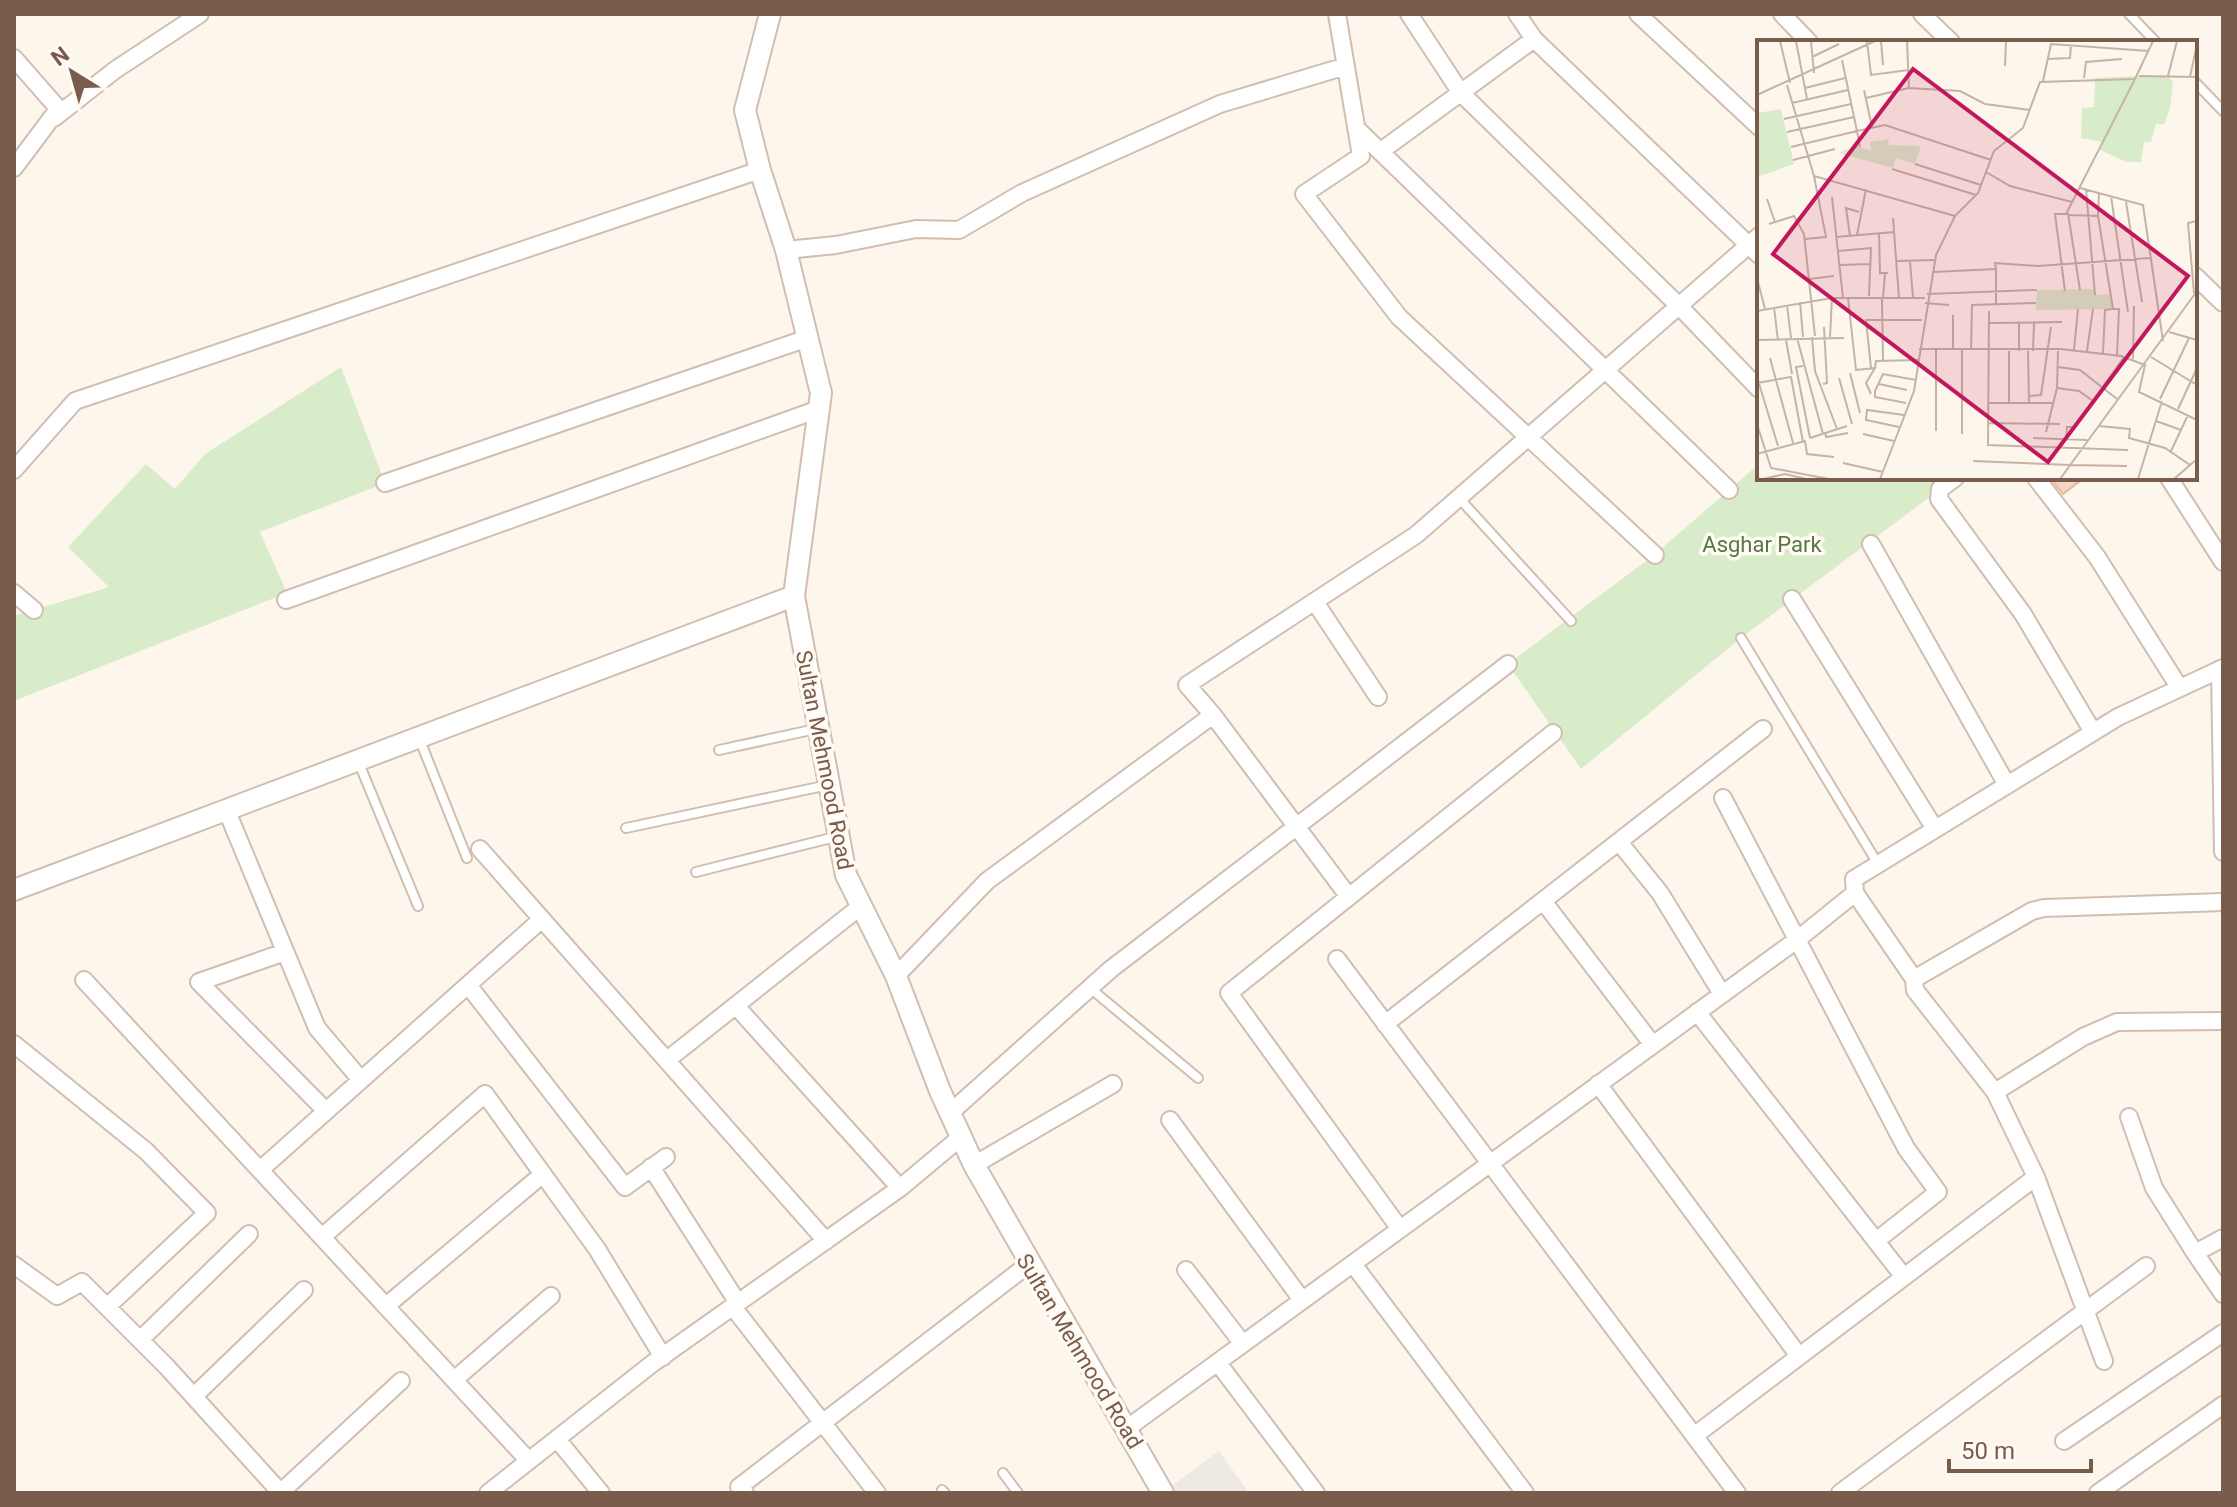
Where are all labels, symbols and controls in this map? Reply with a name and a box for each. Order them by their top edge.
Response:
north arrow [32,32,112,112]
inset map [1757,40,2197,480]
text: N [47,42,74,71]
park label: Asghar Park [1702,532,1823,557]
street label: Sultan Mehmood Road [791,648,858,872]
street label: Sultan Mehmood Road [1011,1249,1148,1453]
scale bar [1949,1423,2091,1473]
text: 50 m [1961,1437,2015,1465]

